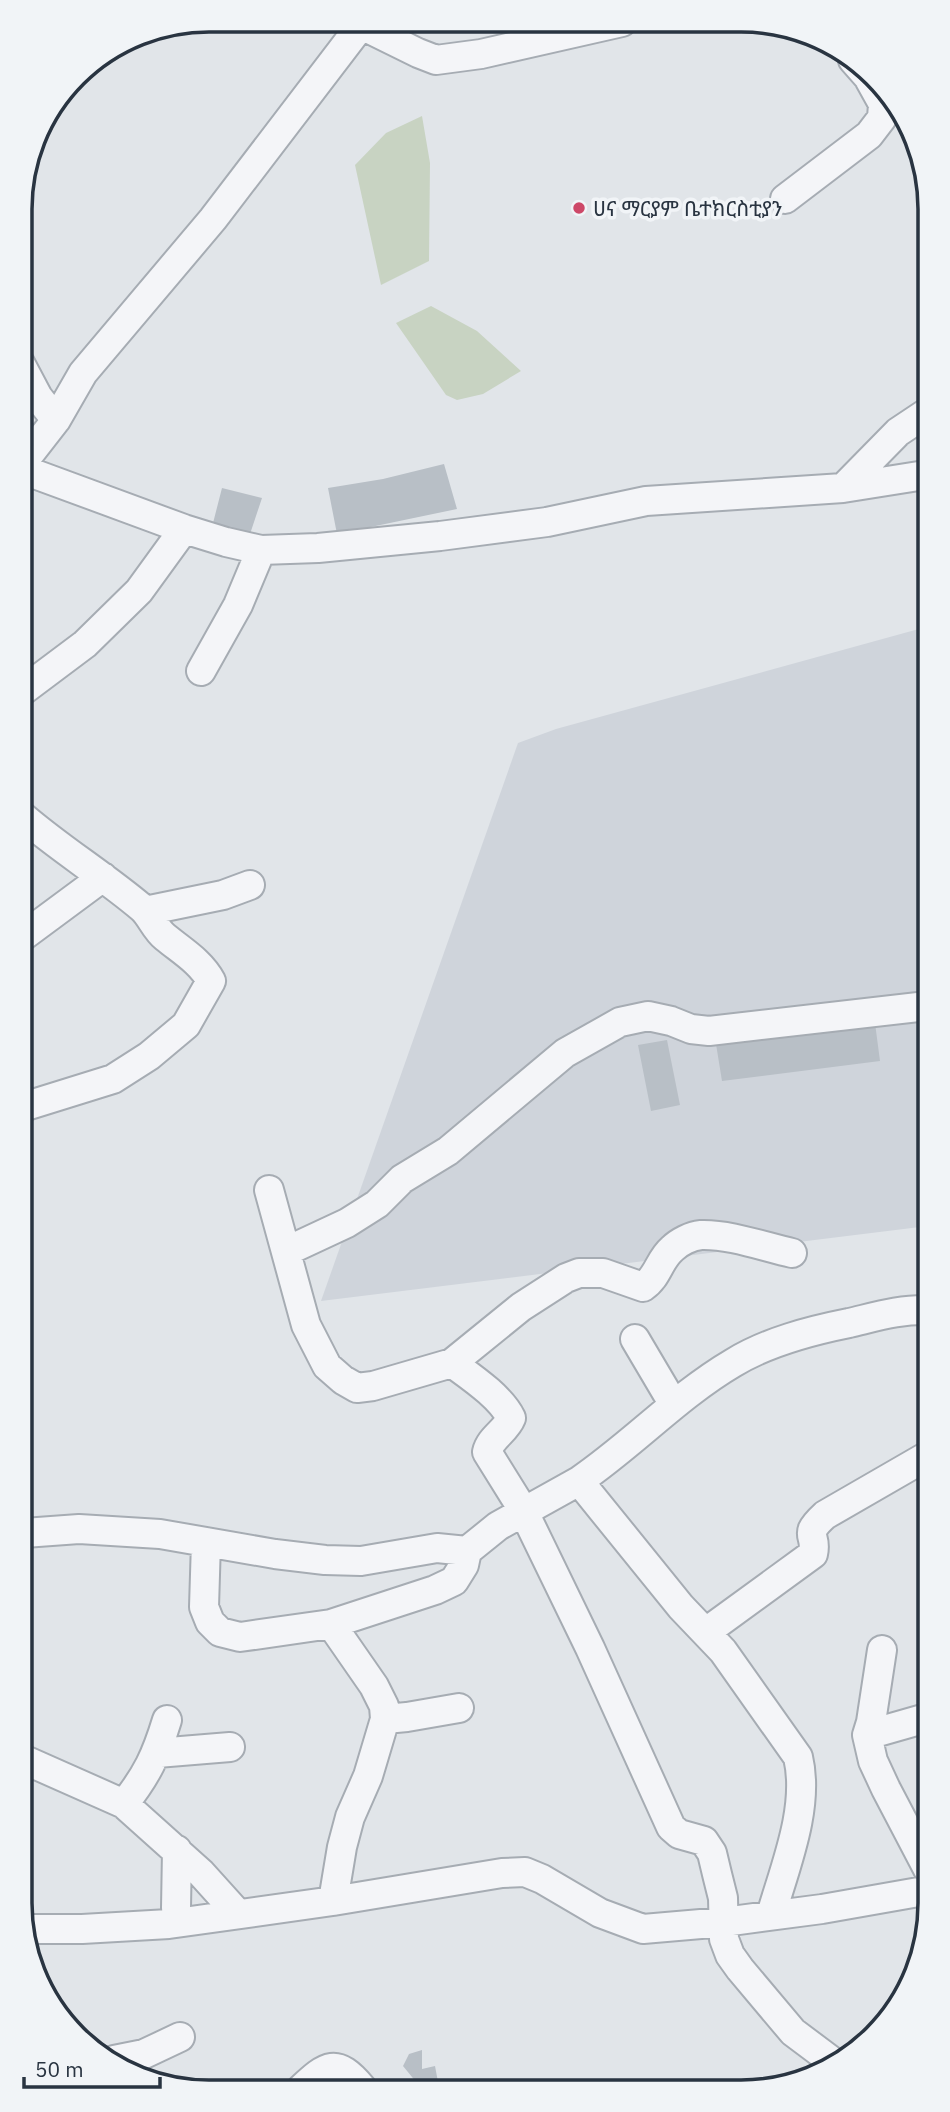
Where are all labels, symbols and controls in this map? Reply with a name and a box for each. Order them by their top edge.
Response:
place label: ሀና ማርያም ቤተክርስቲያን [593,194,782,222]
marker: ሀና ማርያም ቤተክርስቲያን [571,200,587,216]
scale bar [24,2046,161,2090]
text: 50 m [35,2055,84,2083]

